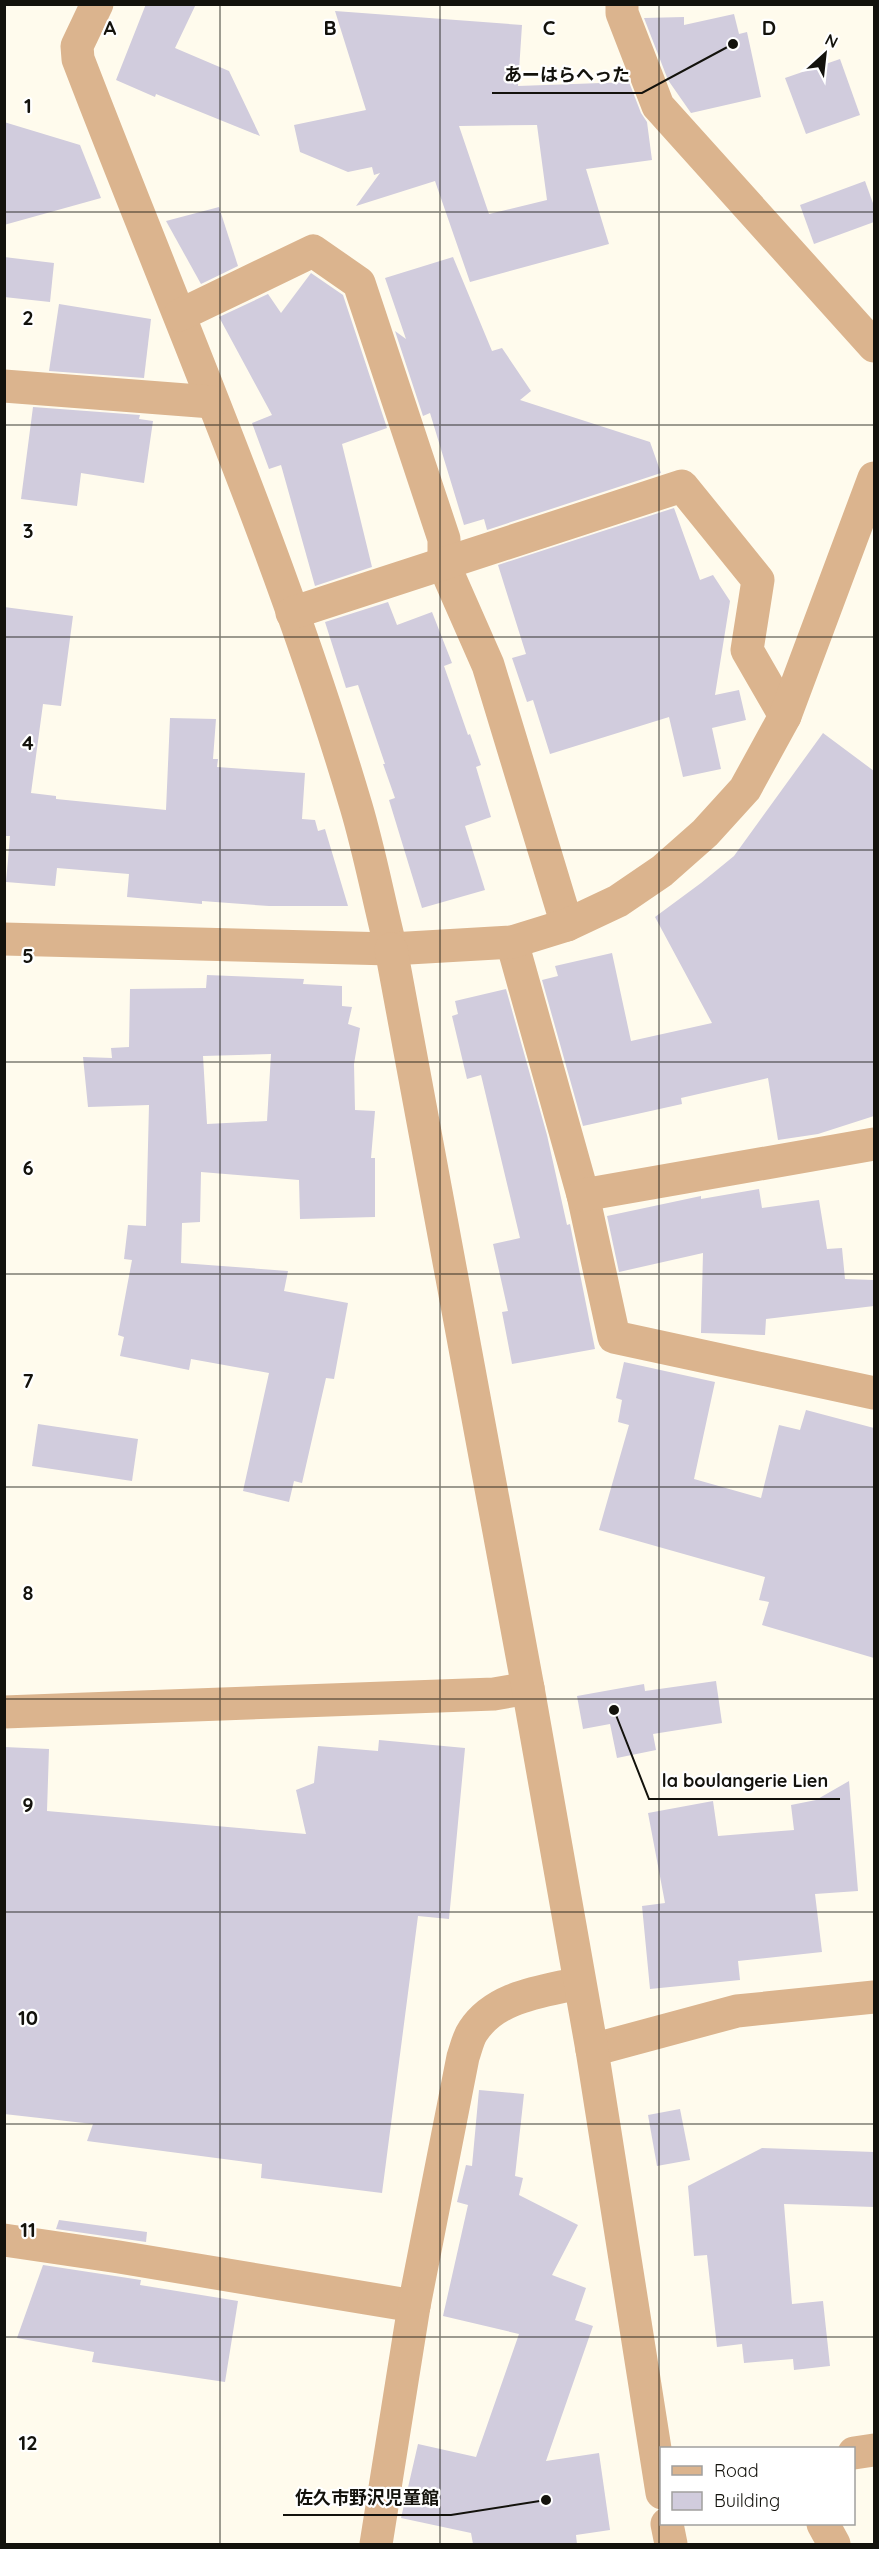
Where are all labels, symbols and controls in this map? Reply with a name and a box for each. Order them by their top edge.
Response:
text: A [104,15,117,40]
text: B [323,15,337,40]
text: C [543,15,556,40]
text: D [762,15,776,40]
north arrow [795,24,855,84]
text: N [822,29,842,52]
callout: あーはらへった [492,57,642,93]
text: あーはらへった [504,63,630,86]
text: 1 [24,93,32,118]
text: 2 [22,305,34,330]
text: 3 [23,518,33,543]
text: 4 [22,730,34,755]
text: 5 [22,943,34,968]
text: 6 [22,1155,34,1180]
text: 7 [23,1368,34,1393]
text: 8 [23,1580,34,1605]
callout: la boulangerie Lien [649,1763,840,1799]
text: la boulangerie Lien [662,1769,828,1792]
text: 9 [22,1792,34,1817]
text: 10 [18,2005,38,2030]
text: 11 [20,2217,36,2242]
text: 12 [18,2430,38,2455]
legend [660,2447,855,2525]
text: Road [714,2459,759,2482]
callout: 佐久市野沢児童館 [283,2479,451,2515]
text: 佐久市野沢児童館 [295,2486,439,2509]
text: Building [714,2489,780,2512]

